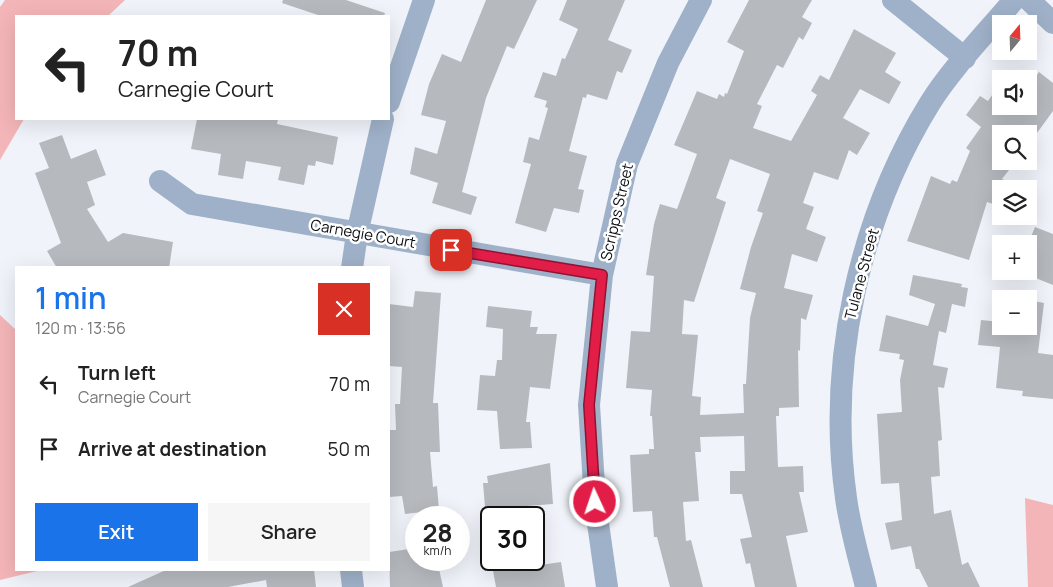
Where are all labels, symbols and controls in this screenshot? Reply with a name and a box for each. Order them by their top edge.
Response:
north arrow [992,15,1038,60]
map controls [992,15,1037,335]
text: 70 m [118,29,198,77]
icon: left [35,35,100,100]
button: sound [992,70,1037,115]
text: Carnegie Court [118,74,274,104]
button: search [992,125,1037,170]
street label: Scripps Street [595,161,638,263]
button: layers [992,180,1037,225]
street label: Carnegie Court [309,214,417,253]
street label: Tulane Street [839,226,884,322]
pin [430,229,472,271]
button: + [992,235,1037,280]
icon: arrive [437,236,465,264]
text: 1 min [35,277,107,318]
button: close [318,283,370,335]
button: − [992,290,1037,335]
text: 120 m · 13:56 [35,317,126,339]
text: Turn left [78,360,156,386]
icon: left [35,370,63,398]
text: 70 m [329,371,370,397]
text: Carnegie Court [78,386,191,408]
icon: arrive [35,435,63,463]
text: Arrive at destination [78,436,267,462]
text: 50 m [328,436,370,462]
position arrow [568,475,620,527]
button: Exit [35,503,198,561]
button: Share [208,503,370,561]
speed limit sign: 30 [480,506,545,571]
text: 28 [422,515,453,550]
text: km/h [424,542,451,559]

